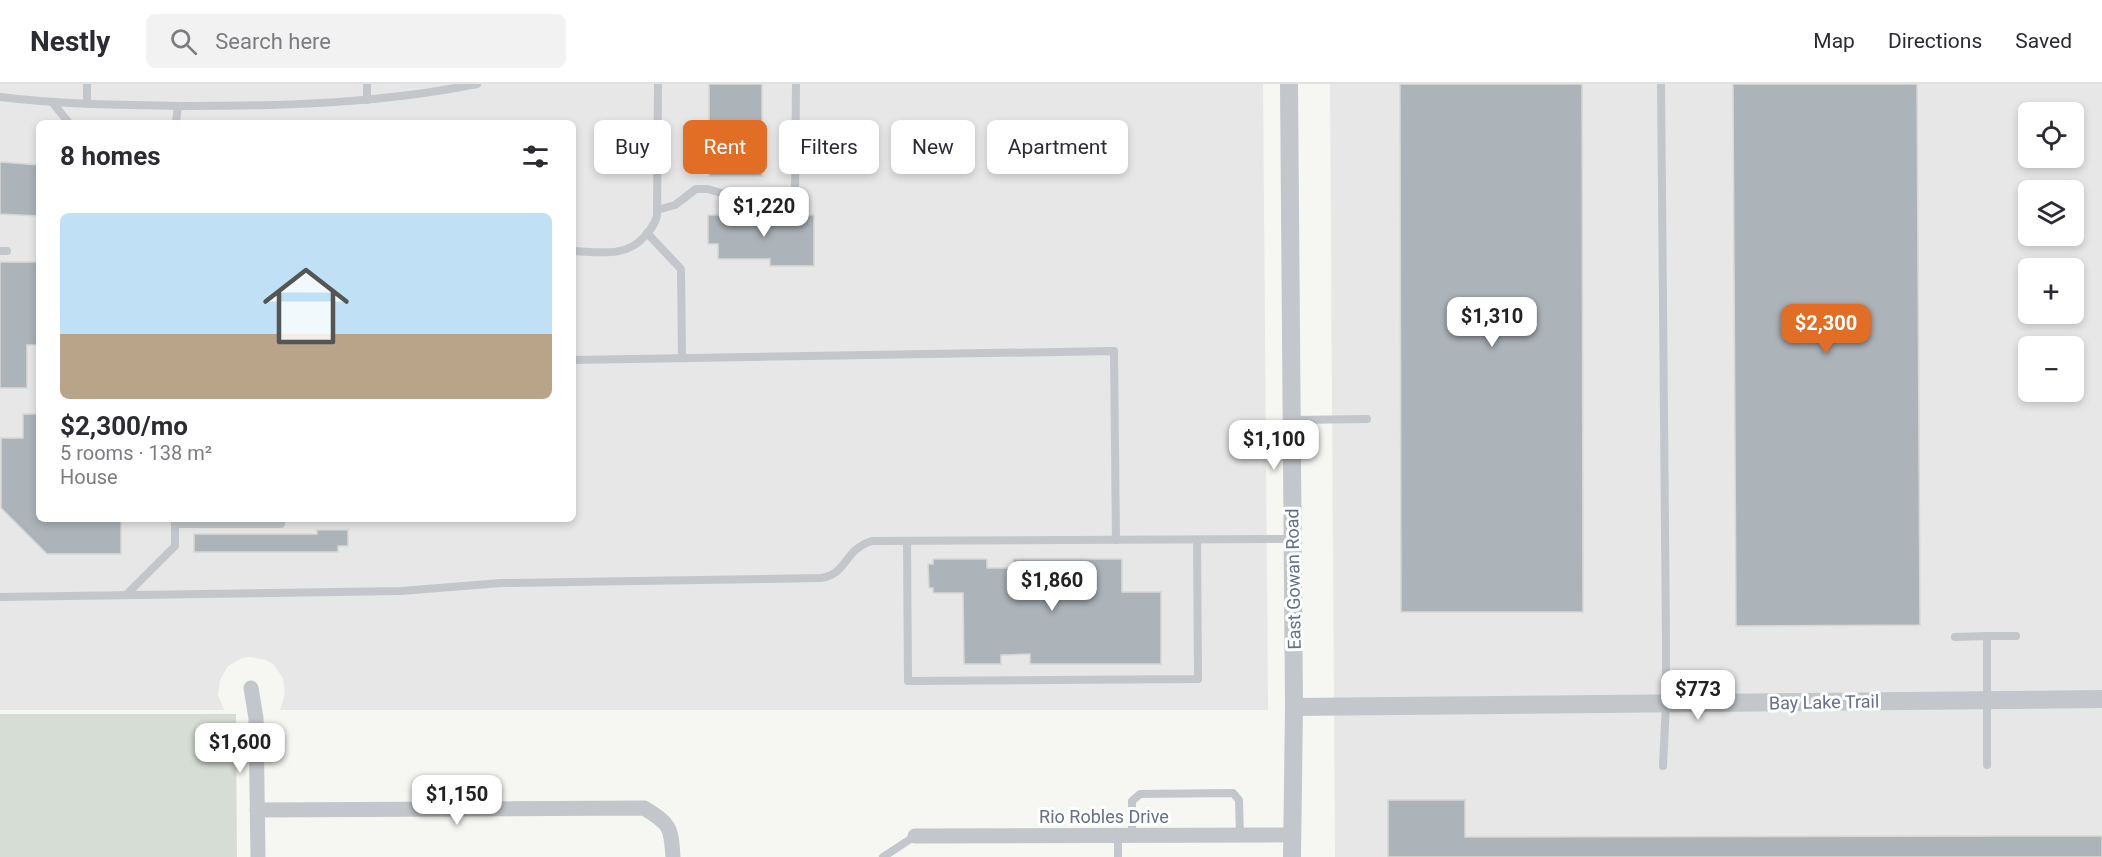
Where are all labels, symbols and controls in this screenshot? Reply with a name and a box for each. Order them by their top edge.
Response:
search box [146,14,566,68]
text: Nestly [30,25,110,58]
icon: search [167,25,200,58]
text: Search here [215,29,331,54]
text: Map [1813,29,1855,53]
text: Directions [1888,29,1982,53]
text: Saved [2015,29,2072,53]
map controls [2018,102,2084,402]
button: locate [2018,102,2084,168]
chip: Buy [594,120,671,174]
chip: Rent [683,120,767,174]
chip: Filters [779,120,879,174]
chip: New [891,120,975,174]
chip: Apartment [987,120,1128,174]
icon: filters [519,140,552,173]
text: 8 homes [60,141,161,171]
button: layers [2018,180,2084,246]
pin: $1,220 [715,187,813,238]
text: $1,220 [733,194,795,218]
icon: home [252,252,360,360]
button: + [2018,258,2084,324]
pin: $1,310 [1443,297,1541,348]
text: $1,310 [1461,304,1523,328]
pin: $2,300 [1777,304,1875,355]
text: $2,300 [1795,311,1857,335]
button: − [2018,336,2084,402]
text: $2,300/mo [60,411,188,441]
pin: $1,100 [1225,420,1323,471]
text: $1,100 [1243,427,1305,451]
text: 5 rooms · 138 m² [60,441,212,465]
text: House [60,465,118,489]
street label: East Gowan Road [1281,508,1305,650]
pin: $1,860 [1003,561,1101,612]
text: $1,860 [1021,568,1083,592]
pin: $773 [1662,670,1734,721]
text: $773 [1675,677,1721,701]
street label: Bay Lake Trail [1769,691,1879,713]
pin: $1,600 [191,723,289,774]
text: $1,600 [209,730,271,754]
pin: $1,150 [408,775,506,826]
text: $1,150 [426,782,488,806]
street label: Rio Robles Drive [1039,806,1169,827]

